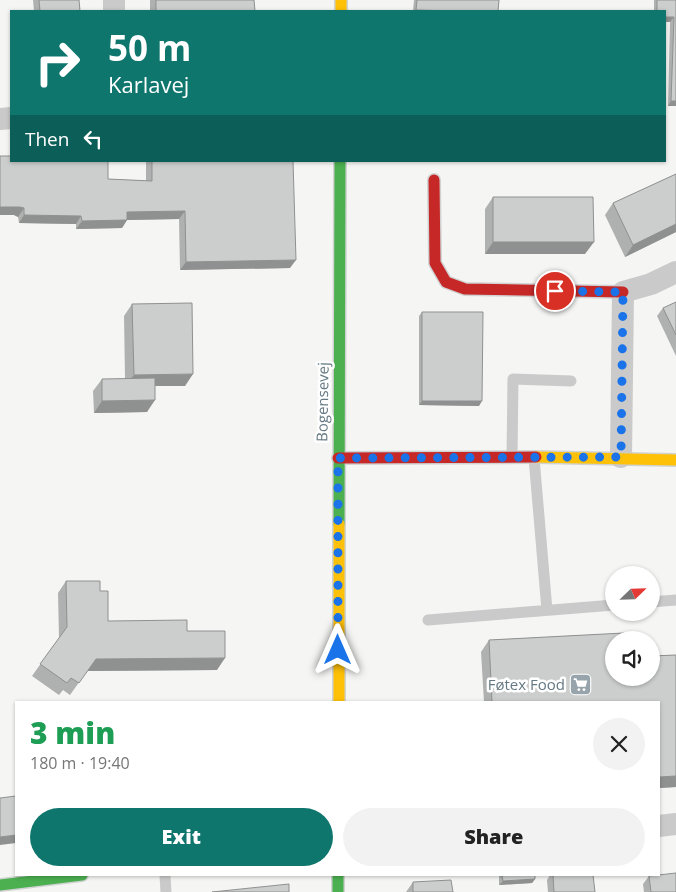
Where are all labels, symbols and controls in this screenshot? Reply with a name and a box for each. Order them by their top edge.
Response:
text: 50 m [108,24,191,71]
icon: right [25,30,90,95]
text: Karlavej [108,69,189,99]
icon: left [79,125,107,153]
text: Then [25,126,69,152]
pin [534,270,576,312]
icon: arrive [541,277,569,305]
street label: Bogensevej [311,362,333,442]
north arrow [605,566,660,621]
map controls [605,566,660,686]
position arrow [311,623,363,675]
button: sound [605,631,660,686]
supermarket icon: Føtex Food [569,673,593,697]
place label: Føtex Food [488,674,565,694]
text: 3 min [30,712,115,753]
button: close [593,718,645,770]
text: 180 m · 19:40 [30,752,130,774]
button: Exit [30,808,333,866]
button: Share [343,808,645,866]

